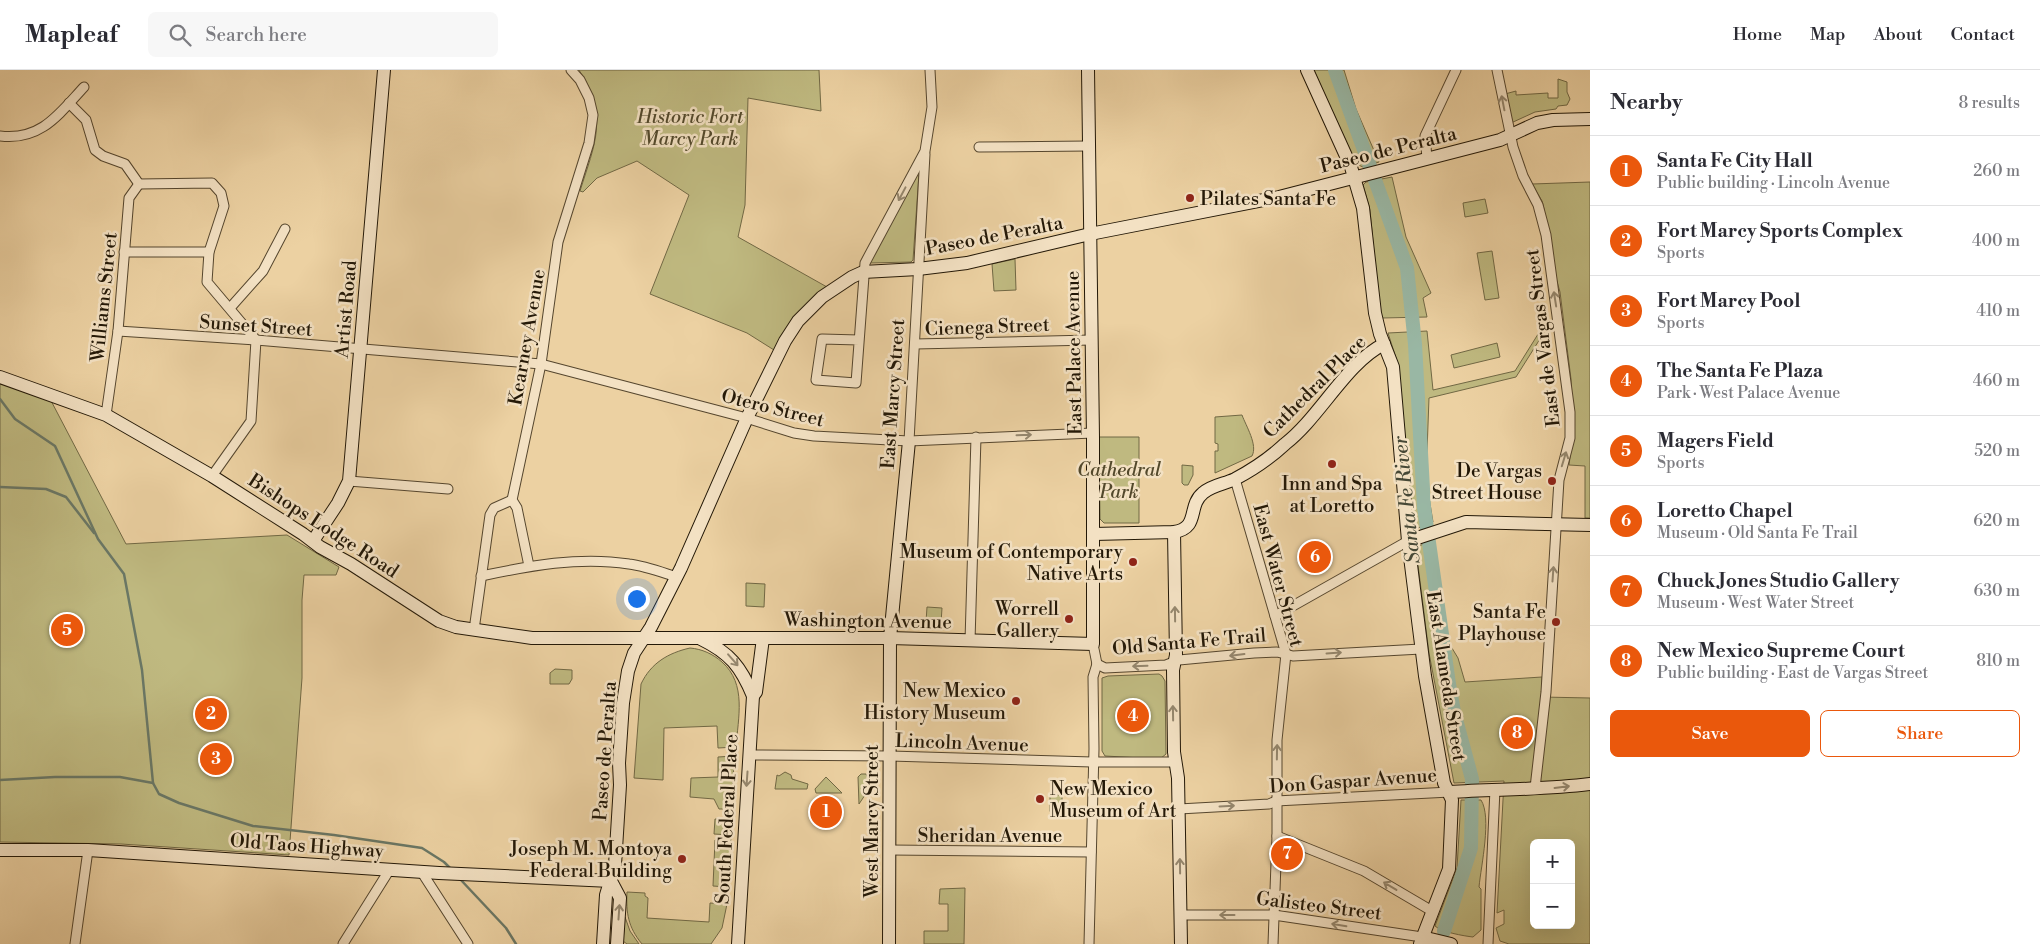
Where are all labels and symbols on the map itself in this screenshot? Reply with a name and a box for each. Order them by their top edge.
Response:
one-way arrow [1498,96,1508,112]
park label: Historic Fort Marcy Park [636,105,744,151]
street label: Paseo de Peralta [1318,121,1459,179]
one-way arrow [897,186,906,201]
place label: Pilates Santa Fe [1200,187,1336,211]
marker: Pilates Santa Fe [1184,192,1196,204]
street label: Paseo de Peralta [923,211,1065,261]
street label: Williams Street [85,231,123,364]
street label: East de Vargas Street [1520,247,1566,428]
street label: Artist Road [330,259,362,360]
street label: Kearney Avenue [503,267,551,407]
street label: East Palace Avenue [1061,271,1087,435]
one-way arrow [1549,291,1559,307]
street label: Sunset Street [199,310,314,342]
street label: Cienega Street [924,313,1050,341]
street label: East Marcy Street [876,318,910,470]
street label: Cathedral Place [1258,330,1371,443]
street label: Otero Street [719,384,827,432]
one-way arrow [1016,430,1032,440]
water label: Santa Fe River [1388,434,1427,565]
one-way arrow [1560,452,1569,468]
park label: Cathedral Park [1077,458,1161,504]
marker: Inn and Spa at Loretto [1326,458,1338,470]
place label: De Vargas Street House [1432,459,1542,505]
street label: Bishops Lodge Road [243,468,403,584]
place label: Inn and Spa at Loretto [1282,472,1383,518]
marker: De Vargas Street House [1546,475,1558,487]
street label: East Water Street [1247,501,1309,650]
pin: 6 [1299,538,1331,576]
place label: Museum of Contemporary Native Arts [900,540,1124,586]
marker: Museum of Contemporary Native Arts [1127,556,1139,568]
one-way arrow [1548,566,1558,582]
your location [624,586,650,612]
street label: East Alameda Street [1421,589,1471,763]
place label: Worrell Gallery [994,597,1060,643]
place label: Santa Fe Playhouse [1458,600,1546,646]
one-way arrow [1170,607,1180,623]
street label: Washington Avenue [783,608,952,634]
pin: 5 [51,611,83,649]
marker: Worrell Gallery [1063,613,1075,625]
marker: Santa Fe Playhouse [1550,616,1562,628]
street label: Old Santa Fe Trail [1111,623,1267,661]
one-way arrow [1326,648,1342,657]
one-way arrow [1230,650,1246,660]
one-way arrow [727,654,738,667]
one-way arrow [1132,662,1148,671]
place label: New Mexico History Museum [864,679,1006,725]
street label: Paseo de Peralta [588,680,622,822]
pin: 2 [195,695,227,733]
marker: New Mexico History Museum [1010,695,1022,707]
pin: 4 [1117,697,1149,735]
one-way arrow [1168,706,1178,722]
pin: 8 [1501,714,1533,752]
street label: Lincoln Avenue [895,729,1029,757]
street label: South Federal Place [711,733,743,905]
pin: 3 [200,740,232,778]
street label: West Marcy Street [860,744,884,899]
one-way arrow [1272,745,1282,761]
street label: Don Gaspar Avenue [1268,763,1438,799]
one-way arrow [743,771,752,787]
place label: New Mexico Museum of Art [1050,777,1177,823]
one-way arrow [1554,782,1570,792]
pin: 1 [810,793,842,831]
marker: New Mexico Museum of Art [1034,793,1046,805]
one-way arrow [1219,802,1235,811]
street label: Sheridan Avenue [918,824,1062,848]
street label: Old Taos Highway [229,829,386,863]
pin: 7 [1271,835,1303,873]
place label: Joseph M. Montoya Federal Building [509,837,672,883]
marker: Joseph M. Montoya Federal Building [676,853,688,865]
one-way arrow [1175,859,1185,875]
one-way arrow [1383,881,1397,891]
street label: Galisteo Street [1255,886,1383,926]
one-way arrow [614,904,623,920]
one-way arrow [1220,910,1236,920]
one-way arrow [1331,920,1347,930]

